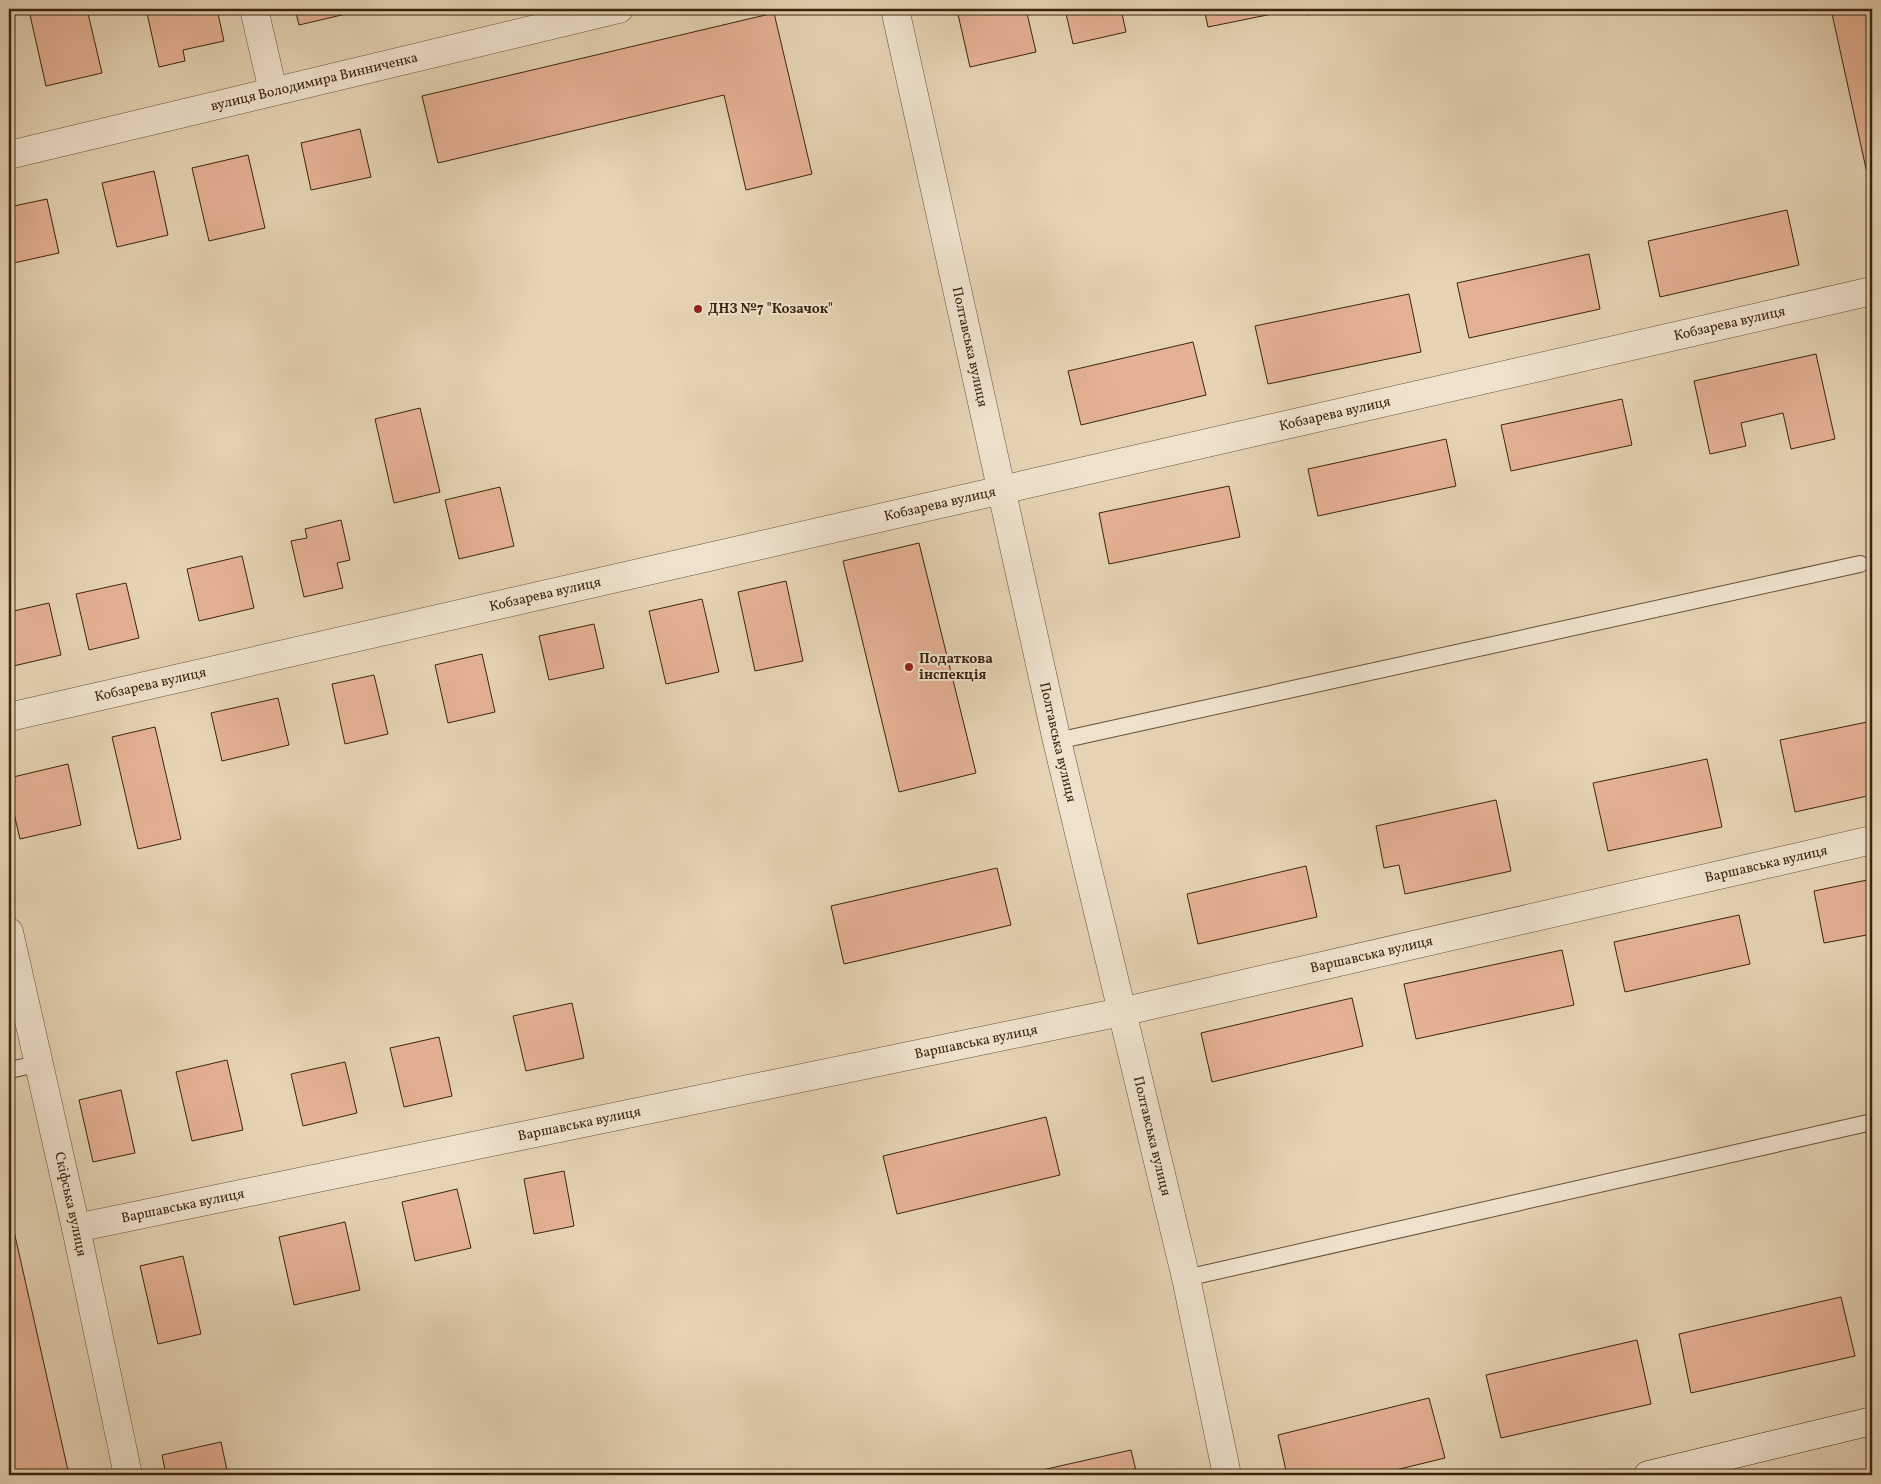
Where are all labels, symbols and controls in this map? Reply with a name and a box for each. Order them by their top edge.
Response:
street label: вулиця Володимира Винниченка [209,48,420,116]
street label: Полтавська вулиця [947,285,992,409]
place label: ДНЗ №7 "Козачок" [708,300,833,319]
street label: Кобзарева вулиця [1672,302,1787,346]
marker: ДНЗ №7 "Козачок" [692,303,704,315]
street label: Кобзарева вулиця [1277,392,1392,436]
street label: Кобзарева вулиця [882,482,998,526]
street label: Кобзарева вулиця [488,572,603,616]
place label: Податкова інспекція [919,650,993,685]
marker: Податкова інспекція [903,661,915,673]
street label: Кобзарева вулиця [93,663,208,707]
street label: Полтавська вулиця [1035,680,1081,804]
street label: Варшавська вулиця [1703,841,1829,887]
street label: Варшавська вулиця [1308,931,1435,978]
street label: Варшавська вулиця [913,1020,1039,1064]
street label: Полтавська вулиця [1128,1074,1175,1198]
street label: Варшавська вулиця [516,1102,643,1146]
street label: Скіфська вулиця [50,1150,91,1258]
street label: Варшавська вулиця [119,1184,246,1228]

